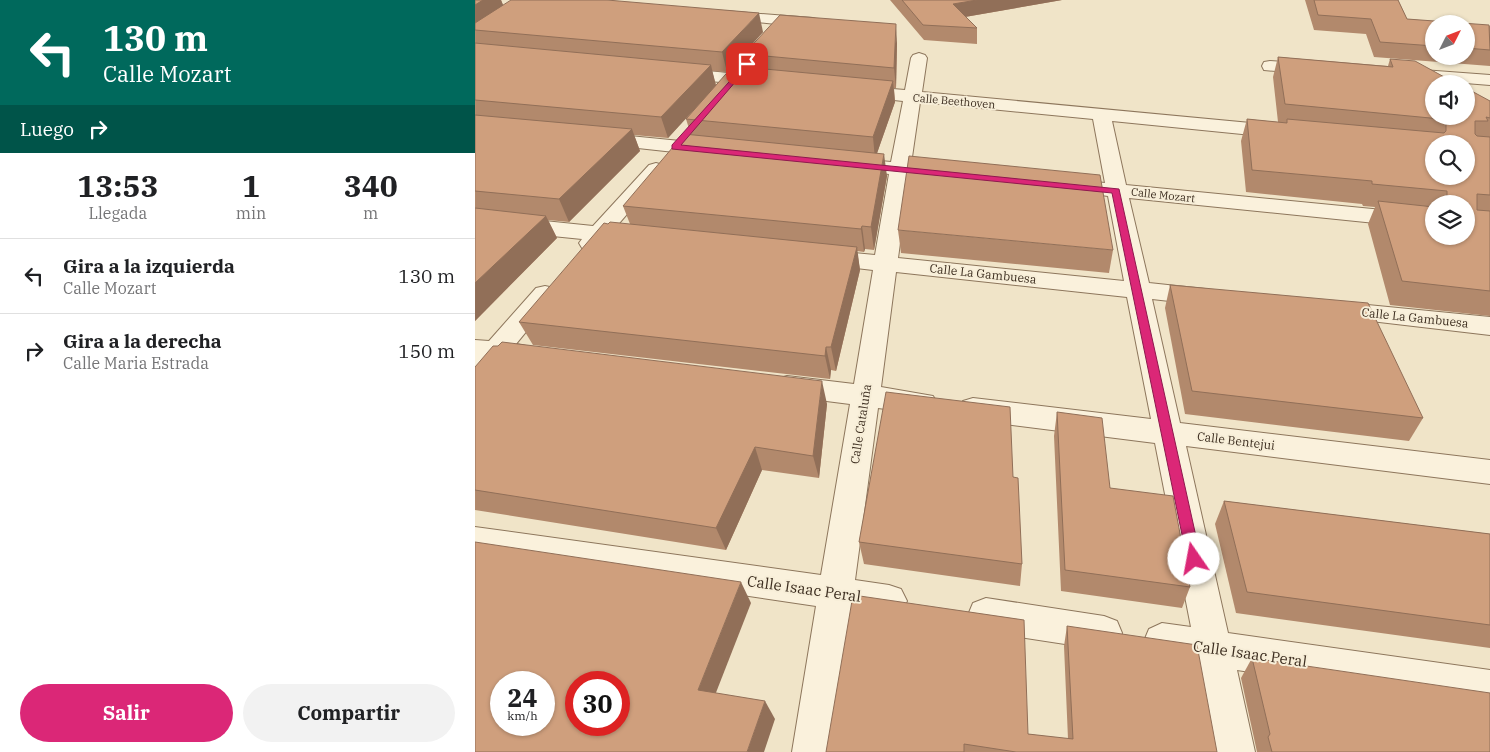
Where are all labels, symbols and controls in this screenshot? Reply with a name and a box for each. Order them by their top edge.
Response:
text: 130 m [103,15,208,61]
north arrow [1425,15,1475,65]
map controls [1425,15,1475,245]
icon: left [20,20,85,85]
pin [726,43,768,85]
icon: arrive [733,50,761,78]
text: Calle Mozart [103,59,231,88]
button: sound [1425,75,1475,125]
street label: Calle Beethoven [912,90,996,112]
icon: right [84,115,112,143]
text: Luego [20,117,74,141]
button: search [1425,135,1475,185]
text: 13:53 [77,166,158,205]
text: 1 [242,166,260,205]
text: 340 [344,166,398,205]
street label: Calle Mozart [1130,185,1196,205]
button: layers [1425,195,1475,245]
text: Llegada [89,203,147,223]
text: min [236,203,266,223]
text: m [363,203,378,223]
text: Gira a la izquierda [63,254,235,278]
street label: Calle La Gambuesa [929,260,1038,287]
icon: left [20,262,48,290]
text: 130 m [398,264,455,288]
text: Calle Mozart [63,278,156,298]
street label: Calle La Gambuesa [1361,304,1470,331]
text: Gira a la derecha [63,329,222,353]
icon: right [20,337,48,365]
text: 150 m [398,339,455,363]
text: Calle Maria Estrada [63,353,209,373]
street label: Calle Cataluña [847,382,874,465]
street label: Calle Bentejui [1196,428,1276,453]
position arrow [1167,532,1219,584]
street label: Calle Isaac Peral [746,571,862,606]
street label: Calle Isaac Peral [1192,636,1308,671]
speed limit sign: 30 [565,671,630,736]
text: 24 [507,681,538,714]
button: Salir [20,684,233,742]
button: Compartir [243,684,455,742]
text: km/h [507,708,538,723]

